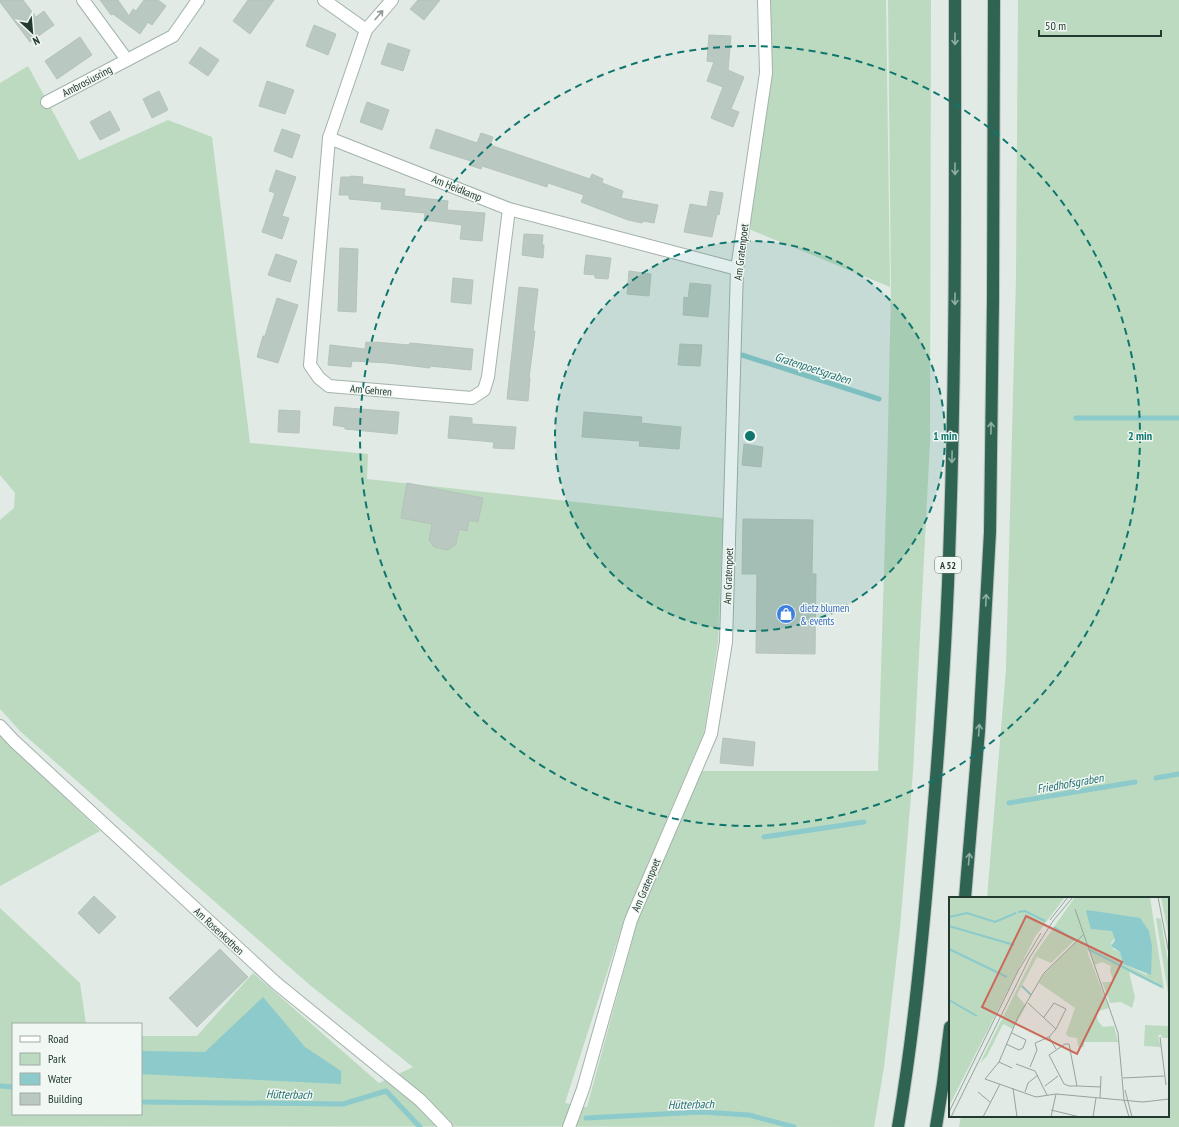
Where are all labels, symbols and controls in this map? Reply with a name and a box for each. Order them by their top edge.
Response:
one-way arrow [374,10,383,20]
north arrow [12,12,52,52]
scale bar [1039,12,1161,38]
text: 50 m [1045,18,1066,33]
one-way arrow [951,32,959,45]
text: N [31,33,42,49]
street label: Ambrosiusring [60,62,115,100]
one-way arrow [951,162,959,175]
street label: Am Heidkamp [430,172,484,204]
street label: Am Gratenpoet [731,223,751,281]
one-way arrow [951,292,959,305]
water label: Gratenpoetsgraben [773,349,854,388]
street label: Am Gehren [350,381,393,399]
one-way arrow [987,422,995,435]
text: 1 min [933,428,957,443]
text: 2 min [1128,428,1152,443]
centre of rings [743,429,757,443]
one-way arrow [948,450,955,463]
street label: Am Gratenpoet [720,547,736,605]
road number: A 52 [935,557,961,573]
one-way arrow [982,594,990,607]
place label: dietz blumen & events [800,601,850,628]
shop icon: dietz blumen & events [775,603,797,625]
one-way arrow [975,724,982,737]
water label: Friedhofsgraben [1036,770,1105,796]
one-way arrow [965,853,972,866]
street label: Am Gratenpoet [628,856,664,914]
inset map [949,897,1169,1117]
street label: Am Rosenkothen [191,904,247,958]
legend [12,1023,142,1115]
text: Road [48,1031,68,1046]
text: Park [48,1051,66,1066]
text: Water [48,1071,73,1086]
water label: Hütterbach [266,1086,313,1102]
text: Building [48,1091,83,1106]
water label: Hütterbach [668,1096,715,1112]

